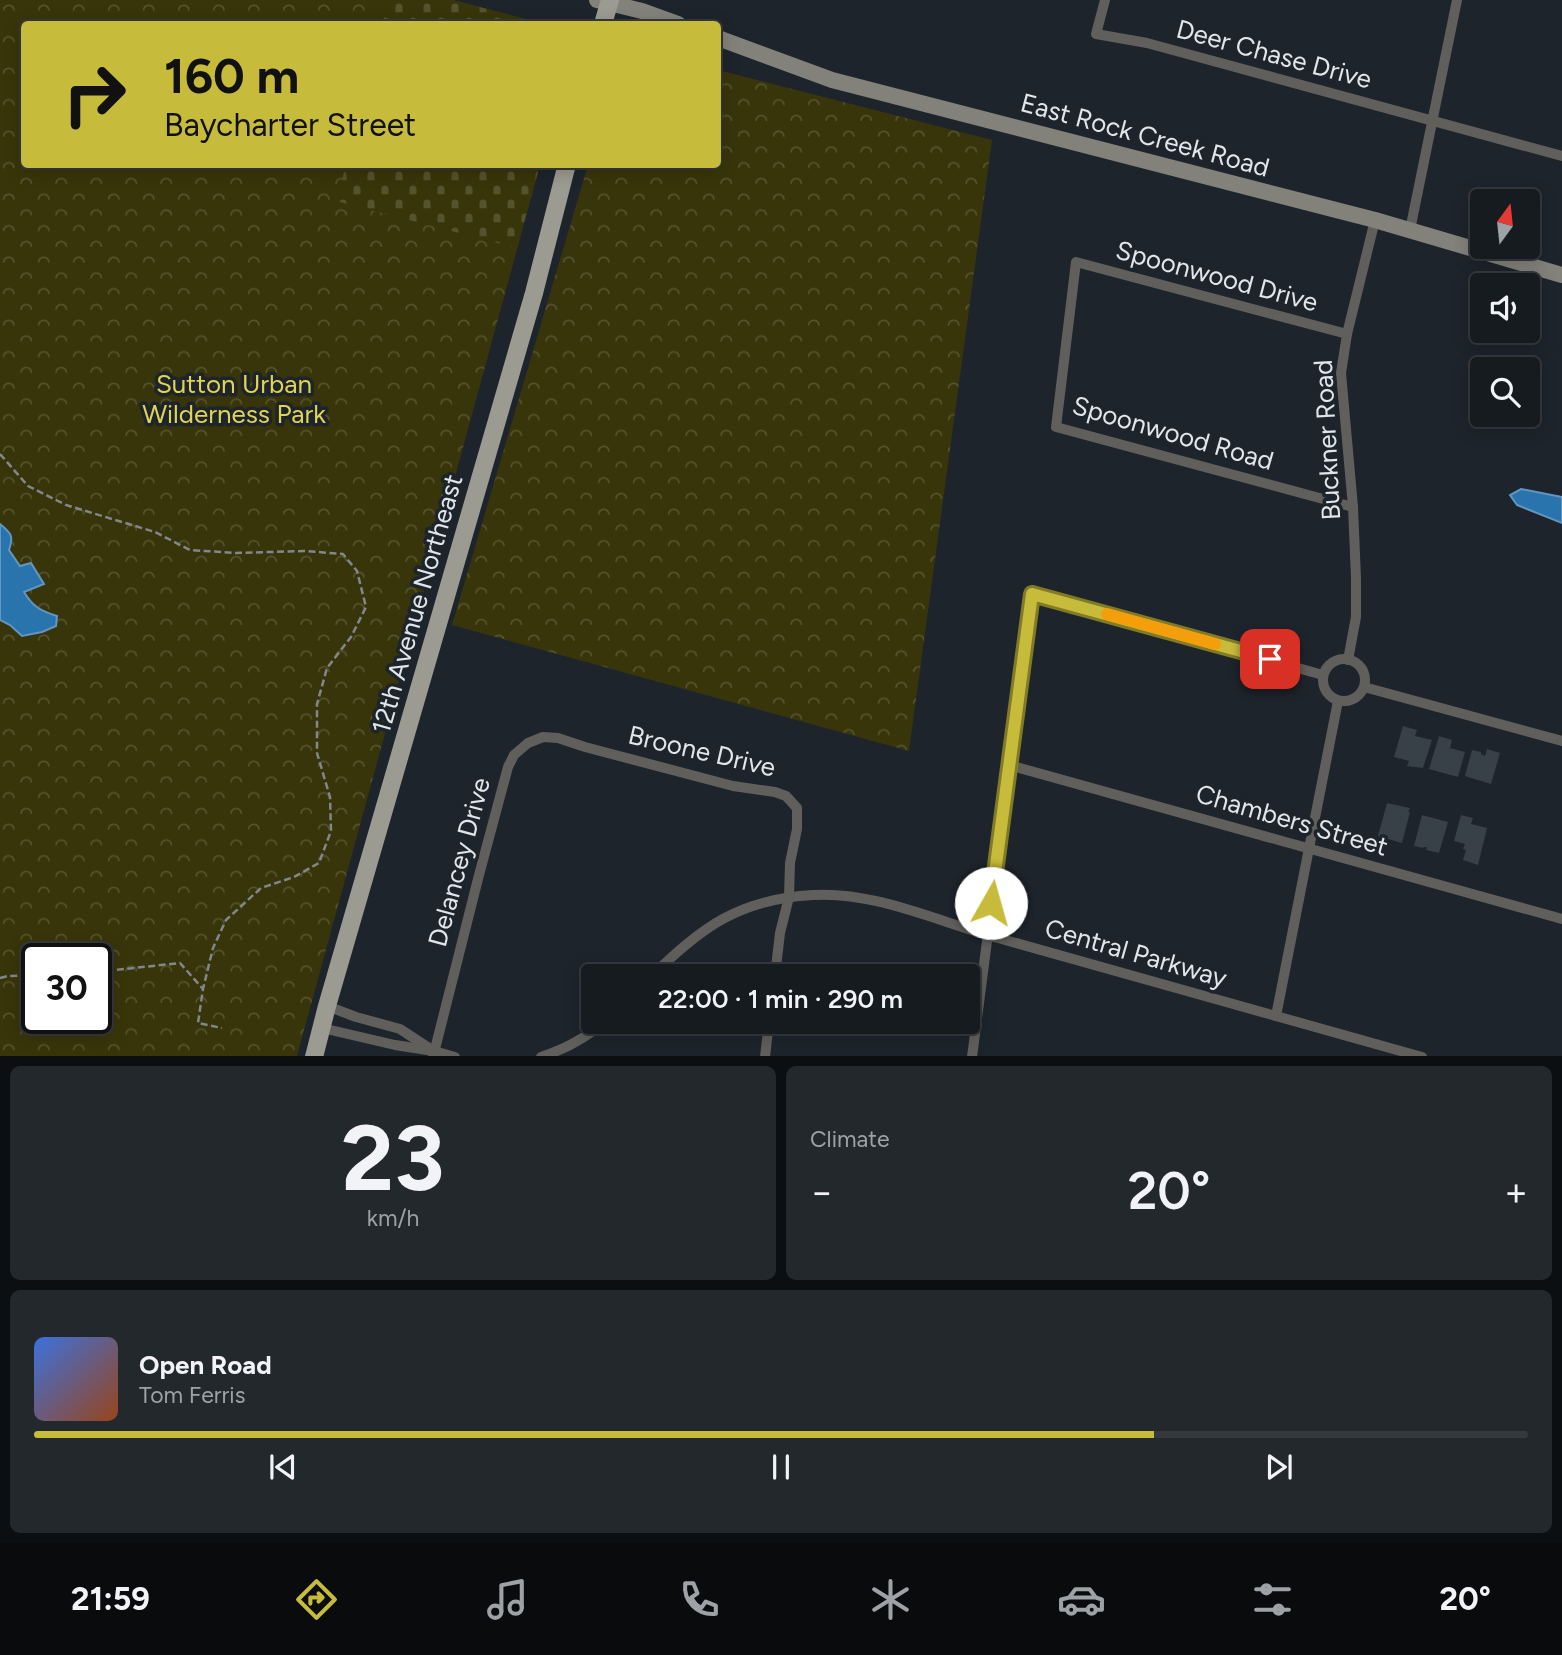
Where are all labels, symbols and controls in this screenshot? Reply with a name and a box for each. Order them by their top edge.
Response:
street label: Deer Chase Drive [1173,13,1375,95]
text: 160 m [164,46,299,105]
icon: right [49,49,140,140]
street label: East Rock Creek Road [1017,86,1273,184]
text: Baycharter Street [164,106,416,144]
north arrow [1470,189,1540,259]
map controls [1470,189,1540,427]
street label: Spoonwood Drive [1112,234,1322,318]
button: sound [1470,273,1540,343]
button: search [1470,357,1540,427]
street label: Buckner Road [1307,359,1347,521]
park label: Sutton Urban Wilderness Park [142,368,326,430]
street label: Spoonwood Road [1069,389,1277,477]
street label: 12th Avenue Northeast [365,471,469,737]
pin [1240,629,1300,689]
icon: arrive [1251,640,1289,678]
street label: Broone Drive [625,719,779,783]
street label: Delancey Drive [421,774,497,950]
street label: Chambers Street [1192,777,1392,863]
position arrow [954,866,1028,940]
street label: Central Parkway [1041,912,1231,994]
speed limit sign: 30 [21,943,112,1034]
text: 22:00 · 1 min · 290 m [658,983,903,1015]
text: 23 [341,1104,445,1213]
text: Climate [810,1125,889,1153]
text: 20° [1128,1160,1210,1222]
text: − [810,1169,834,1215]
text: + [1504,1169,1528,1215]
text: km/h [367,1204,419,1232]
text: Open Road [139,1349,272,1381]
text: Tom Ferris [139,1381,245,1409]
icon: previous [264,1448,302,1486]
icon: pause [762,1448,800,1486]
icon: next [1260,1448,1298,1486]
icon: directions [292,1575,341,1624]
icon: music [483,1575,532,1624]
icon: phone [675,1575,724,1624]
icon: climate [866,1575,915,1624]
icon: car [1057,1575,1106,1624]
icon: filters [1248,1575,1297,1624]
text: 21:59 [71,1580,150,1618]
text: 20° [1439,1580,1491,1618]

